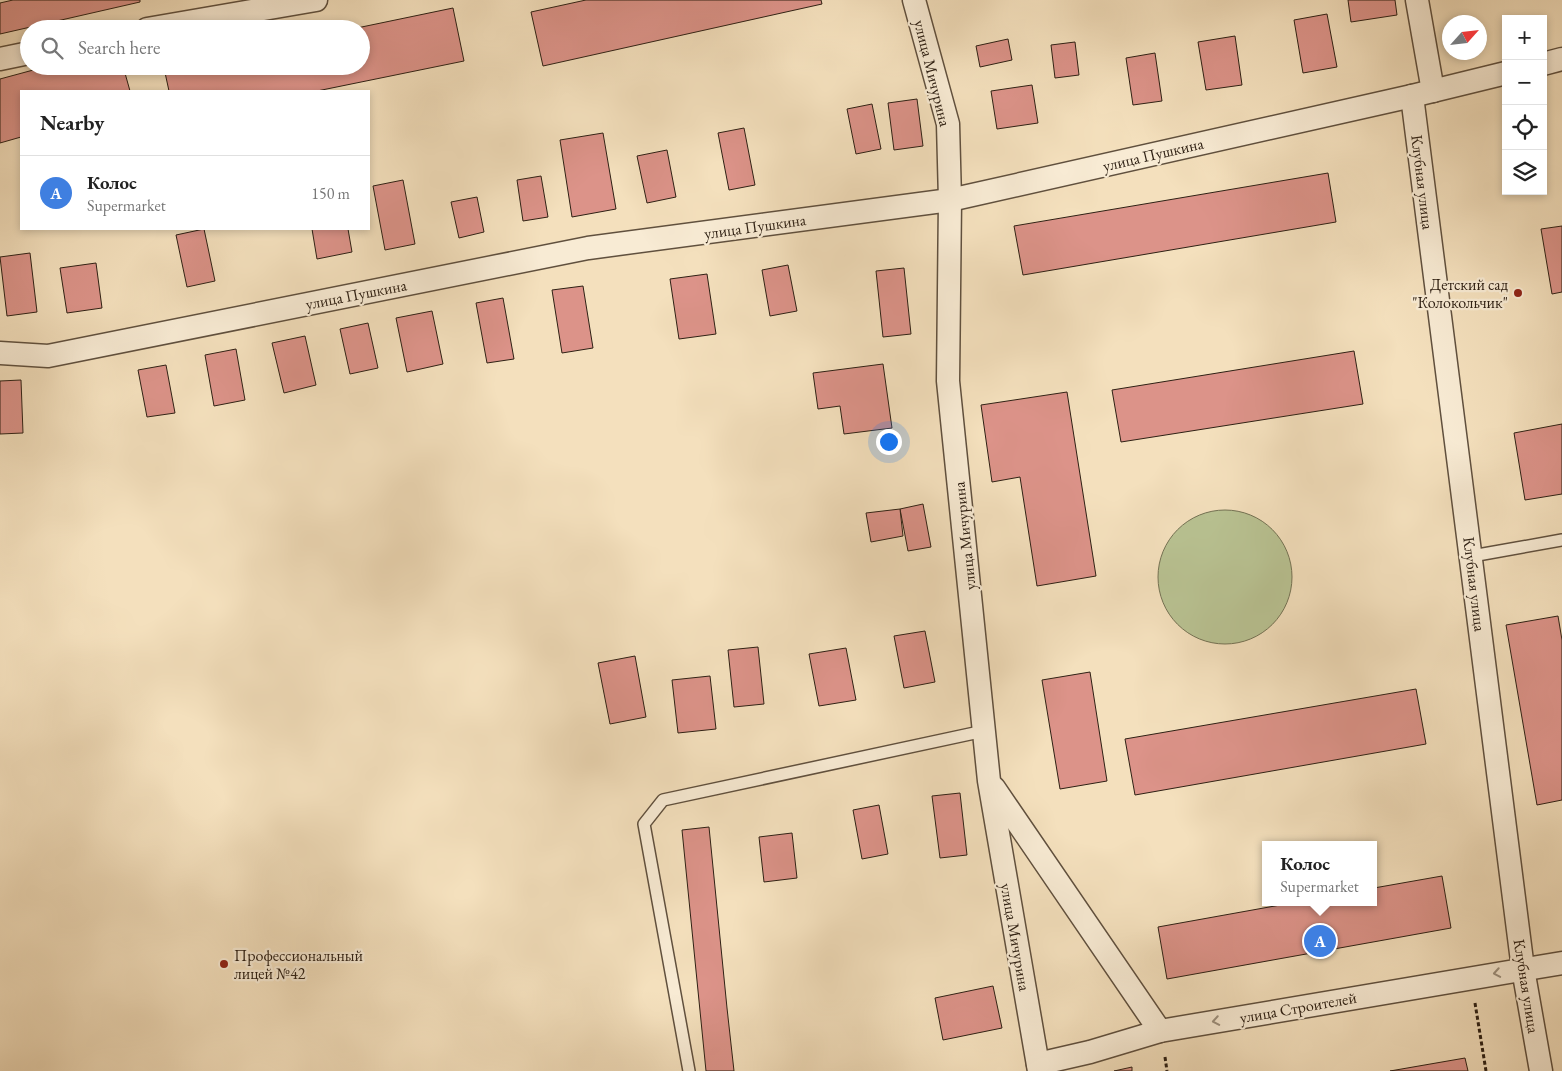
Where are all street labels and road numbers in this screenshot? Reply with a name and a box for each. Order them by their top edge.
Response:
street label: улица Мичурина [909,18,956,129]
street label: улица Пушкина [1101,133,1206,176]
street label: Клубная улица [1406,133,1439,231]
street label: улица Пушкина [703,209,808,244]
street label: улица Пушкина [304,274,409,315]
street label: улица Мичурина [948,480,981,591]
street label: Клубная улица [1458,535,1491,633]
street label: улица Мичурина [996,882,1035,993]
street label: Клубная улица [1509,937,1544,1035]
street label: улица Строителей [1238,987,1359,1028]

